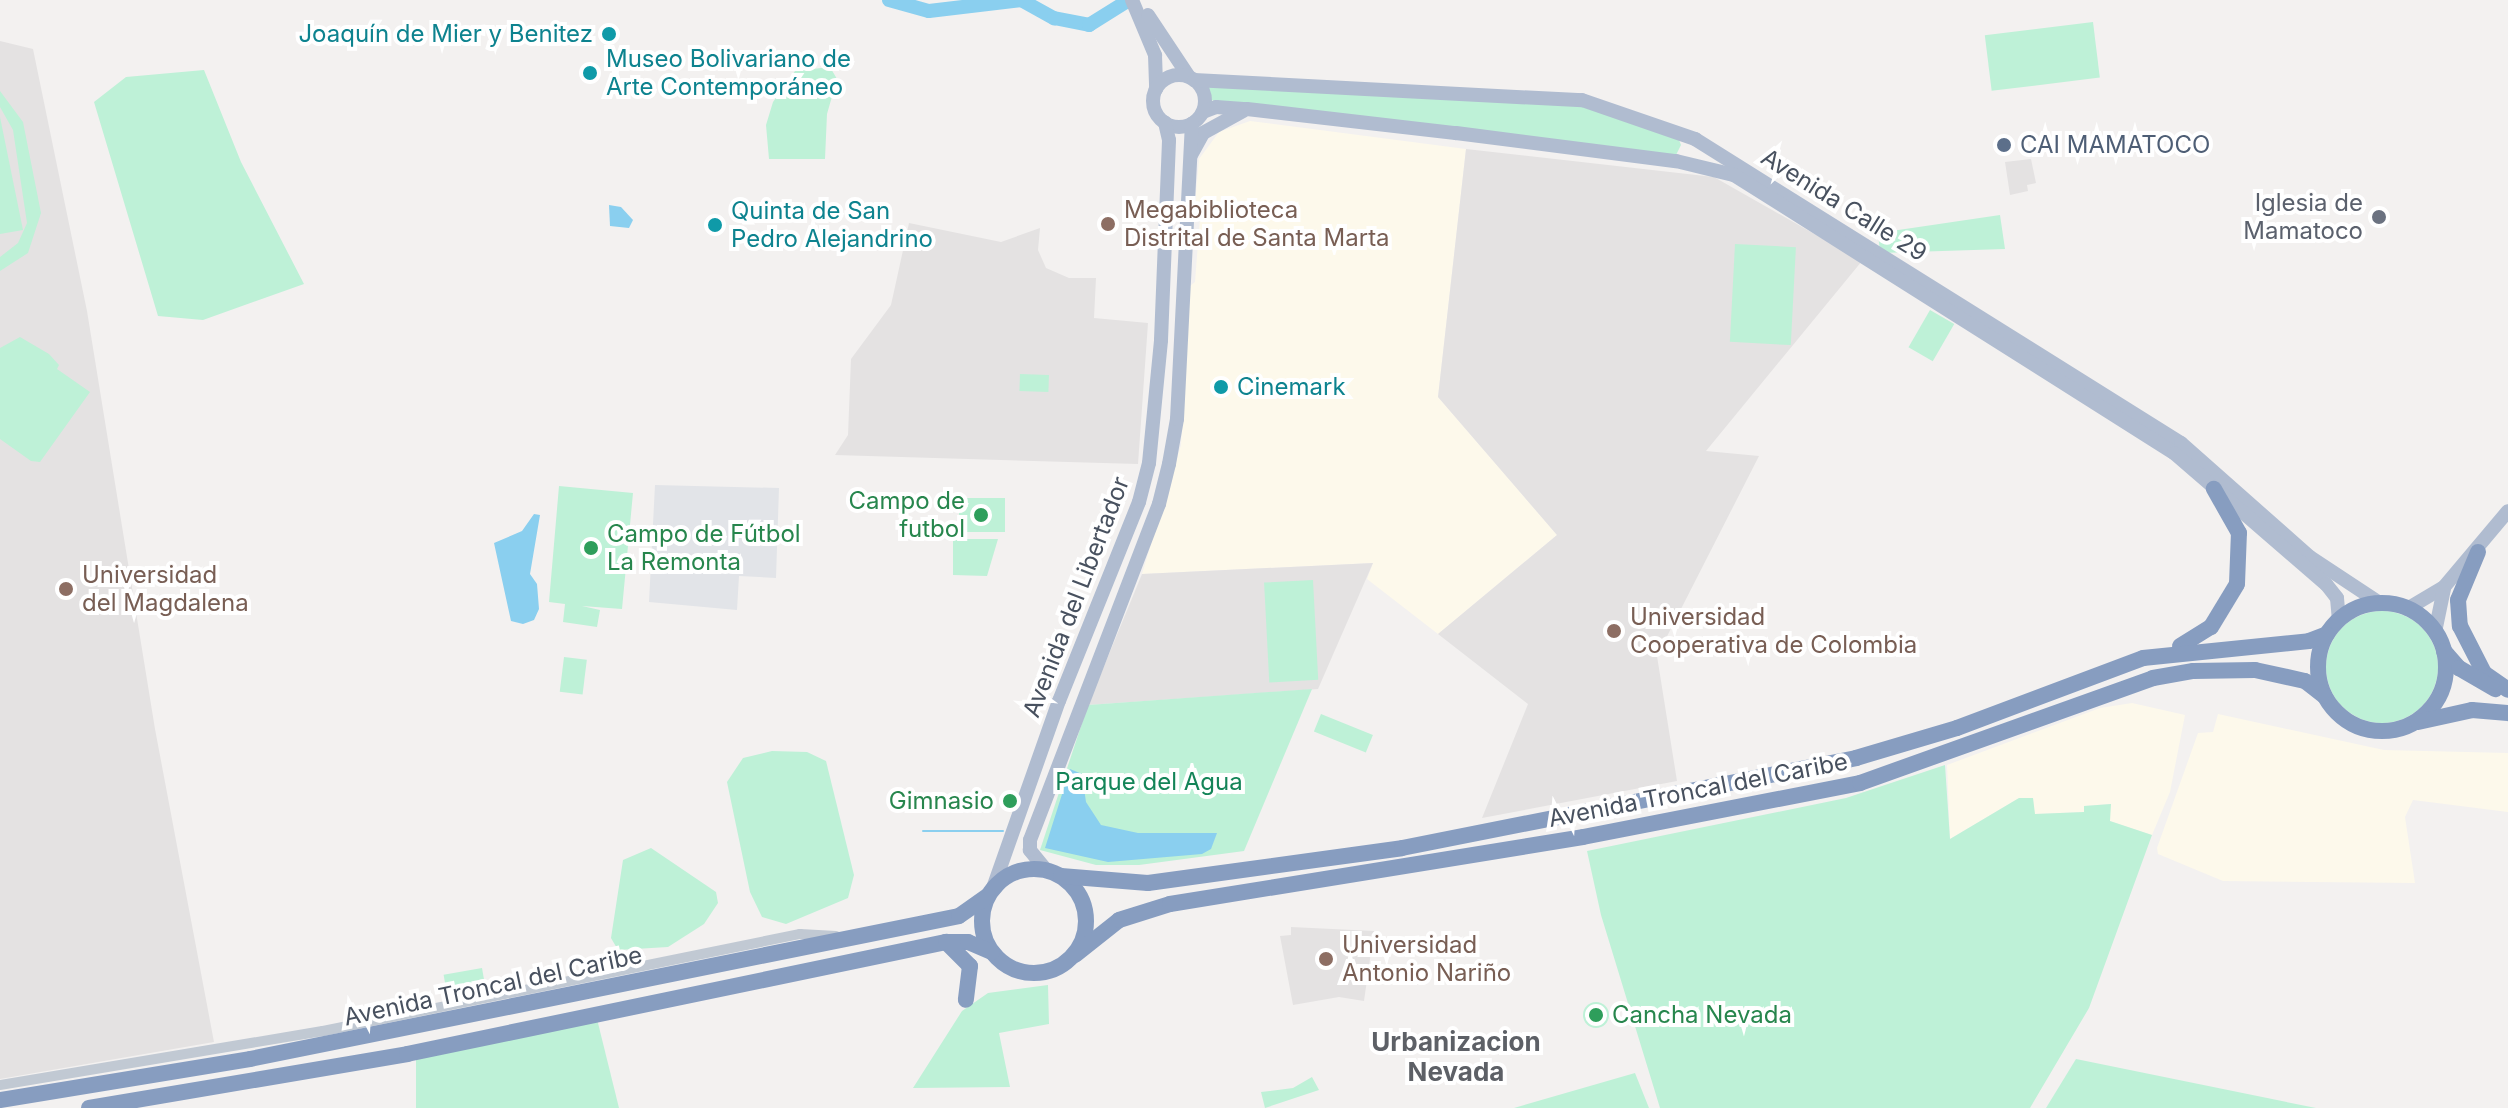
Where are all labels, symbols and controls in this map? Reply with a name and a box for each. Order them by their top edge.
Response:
place label: Joaquín de Mier y Benitez [298,20,593,48]
marker: Joaquín de Mier y Benitez [600,25,618,43]
place label: Museo Bolivariano de Arte Contemporáneo [606,45,851,101]
marker: Museo Bolivariano de Arte Contemporáneo [581,64,599,82]
place label: CAI MAMATOCO [2020,131,2210,159]
marker: CAI MAMATOCO [1995,136,2013,154]
street label: Avenida Calle 29 [1756,143,1932,267]
place label: Iglesia de Mamatoco [2243,189,2363,245]
place label: Megabiblioteca Distrital de Santa Marta [1124,196,1390,252]
place label: Quinta de San Pedro Alejandrino [731,197,933,253]
marker: Iglesia de Mamatoco [2370,208,2388,226]
marker: Megabiblioteca Distrital de Santa Marta [1099,215,1117,233]
marker: Quinta de San Pedro Alejandrino [706,216,724,234]
place label: Cinemark [1237,373,1346,401]
marker: Cinemark [1212,378,1230,396]
street label: Avenida del Libertador [1017,473,1135,721]
place label: Campo de futbol [848,487,965,543]
marker: Campo de futbol [972,506,990,524]
place label: Campo de Fútbol La Remonta [607,520,801,576]
marker: Campo de Fútbol La Remonta [582,539,600,557]
place label: Universidad del Magdalena [82,561,249,617]
marker: Universidad del Magdalena [57,580,75,598]
place label: Universidad Cooperativa de Colombia [1630,603,1917,659]
marker: Universidad Cooperativa de Colombia [1605,622,1623,640]
street label: Avenida Troncal del Caribe [1546,747,1850,833]
park label: Parque del Agua [1055,768,1243,796]
place label: Gimnasio [889,787,994,815]
marker: Gimnasio [1001,792,1019,810]
place label: Universidad Antonio Nariño [1342,931,1511,987]
street label: Avenida Troncal del Caribe [341,940,645,1032]
marker: Universidad Antonio Nariño [1317,950,1335,968]
place label: Cancha Nevada [1612,1001,1792,1029]
marker: Cancha Nevada [1587,1006,1605,1024]
district label: Urbanizacion Nevada [1371,1026,1541,1088]

